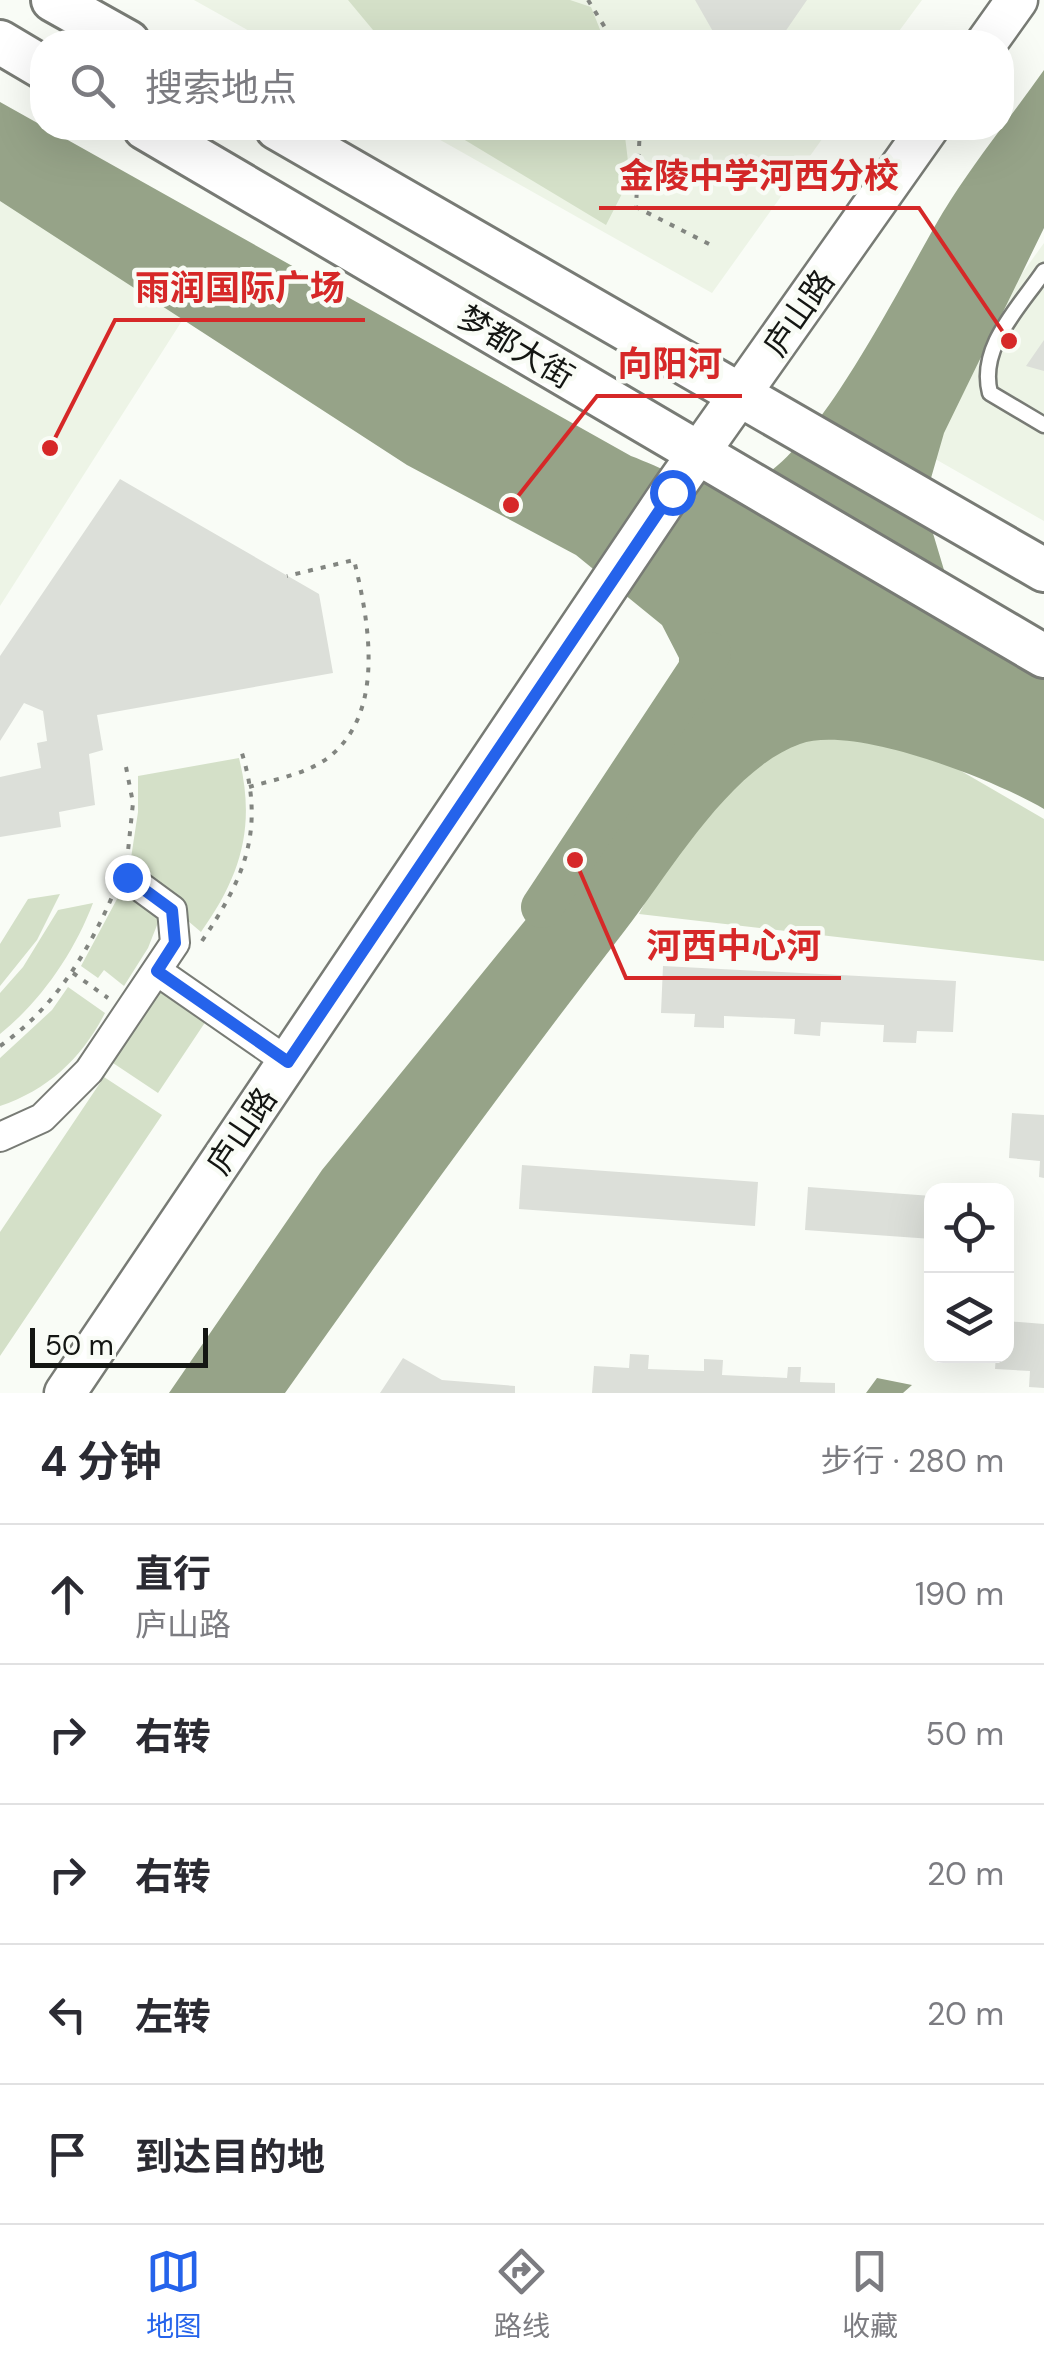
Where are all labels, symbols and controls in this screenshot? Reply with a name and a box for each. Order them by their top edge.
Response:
search box [30,30,1014,140]
icon: search [65,58,120,113]
text: 搜索地点 [145,63,297,113]
callout: 金陵中学河西分校 [599,143,919,208]
text: 金陵中学河西分校 [619,153,899,199]
callout: 雨润国际广场 [115,255,365,320]
street label: 庐山路 [754,262,844,364]
text: 雨润国际广场 [135,265,345,311]
street label: 梦都大街 [450,296,582,398]
callout: 向阳河 [597,331,742,396]
text: 向阳河 [617,341,723,387]
route start [650,470,696,516]
route end [105,855,151,901]
callout: 河西中心河 [626,913,841,978]
text: 河西中心河 [646,923,822,969]
street label: 庐山路 [198,1079,286,1183]
map controls [924,1183,1014,1363]
button: locate [924,1183,1014,1273]
button: layers [924,1273,1014,1363]
scale bar [30,1323,208,1368]
text: 50 m [45,1327,114,1364]
text: 4 分钟 [40,1434,161,1489]
text: 步行 · 280 m [820,1440,1004,1482]
text: 直行 [135,1549,211,1599]
icon: ahead [40,1567,95,1622]
text: 190 m [915,1573,1004,1615]
text: 庐山路 [135,1604,231,1646]
icon: right [40,1707,95,1762]
text: 右转 [135,1712,211,1762]
text: 50 m [926,1713,1004,1755]
icon: right [40,1847,95,1902]
text: 右转 [135,1852,211,1902]
text: 20 m [927,1853,1004,1895]
icon: left [40,1987,95,2042]
text: 左转 [135,1992,211,2042]
text: 20 m [927,1993,1004,2035]
icon: arrive [40,2127,95,2182]
text: 到达目的地 [135,2132,325,2182]
tab: 地图 [146,2244,202,2345]
tab: 路线 [494,2244,550,2345]
tab: 收藏 [842,2244,898,2345]

